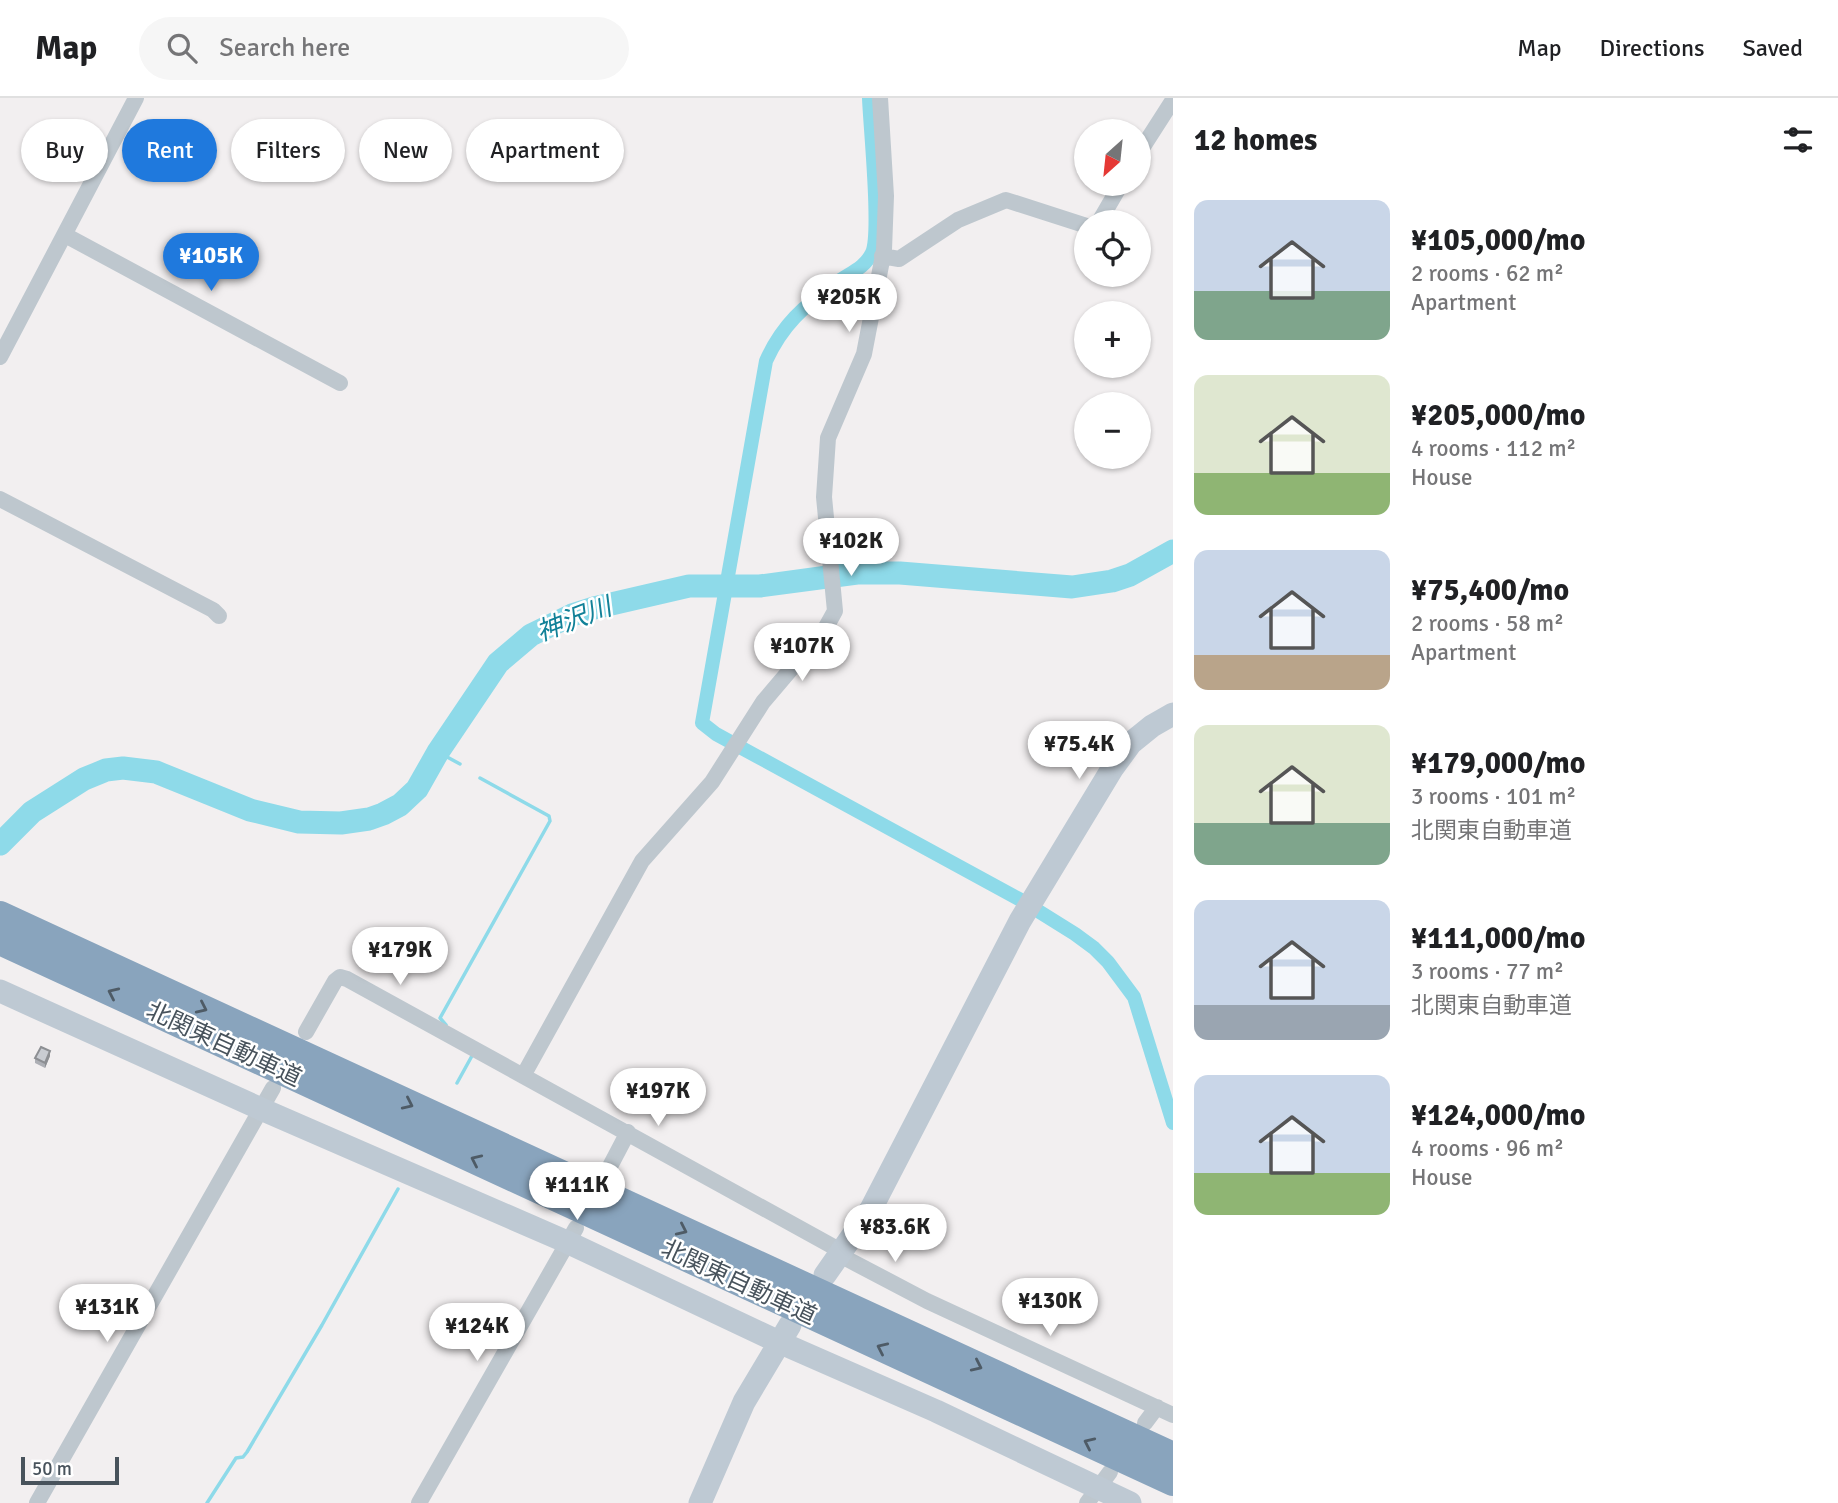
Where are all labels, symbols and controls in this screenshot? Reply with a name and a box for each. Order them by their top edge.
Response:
search box [139,17,629,80]
text: Map [35,28,97,69]
icon: search [163,29,201,67]
text: Search here [219,32,350,64]
text: Map [1517,33,1562,63]
text: Directions [1600,33,1705,63]
text: Saved [1743,33,1803,63]
chip: Buy [21,119,108,182]
chip: Rent [122,119,217,182]
chip: Filters [231,119,345,182]
chip: New [359,119,452,182]
chip: Apartment [466,119,624,182]
north arrow [1074,119,1152,196]
map controls [1074,119,1151,469]
icon: filters [1779,121,1817,159]
text: 12 homes [1194,122,1317,159]
button: locate [1074,210,1151,287]
text: ¥105,000/mo [1411,222,1585,259]
icon: home [1250,228,1334,312]
pin: ¥105K [162,234,260,293]
text: ¥105K [179,241,243,270]
text: 2 rooms · 62 m² [1411,259,1564,288]
pin: ¥205K [800,274,898,334]
text: ¥205K [817,282,881,311]
text: Apartment [1411,288,1516,317]
button: + [1074,301,1151,378]
button: − [1074,392,1151,469]
text: ¥205,000/mo [1411,397,1585,434]
icon: home [1250,403,1334,487]
text: 4 rooms · 112 m² [1411,434,1576,463]
text: House [1411,463,1473,492]
pin: ¥102K [802,518,900,578]
text: ¥102K [819,526,883,555]
text: ¥75,400/mo [1411,572,1569,609]
icon: home [1250,578,1334,662]
water label: 神沢川 [532,590,619,649]
text: 2 rooms · 58 m² [1411,609,1564,638]
pin: ¥107K [753,624,851,683]
text: ¥107K [770,631,834,660]
text: Apartment [1411,638,1516,667]
pin: ¥75.4K [1022,722,1136,781]
text: ¥75.4K [1044,729,1114,758]
text: ¥179,000/mo [1411,745,1585,782]
icon: home [1250,753,1334,837]
text: 3 rooms · 101 m² [1411,782,1576,811]
text: 北関東自動車道 [1411,816,1572,845]
text: ¥111,000/mo [1411,920,1585,957]
pin: ¥179K [351,928,449,987]
icon: home [1250,928,1334,1012]
text: ¥179K [368,935,432,964]
text: 3 rooms · 77 m² [1411,957,1564,986]
one-way arrow [108,987,120,1001]
text: 北関東自動車道 [1411,991,1572,1020]
street label: 北関東自動車道 [142,995,306,1093]
one-way arrow [194,1000,207,1014]
pin: ¥197K [609,1068,707,1128]
text: ¥197K [626,1076,690,1105]
one-way arrow [401,1096,413,1110]
text: ¥124,000/mo [1411,1097,1585,1134]
icon: home [1250,1103,1334,1187]
text: 4 rooms · 96 m² [1411,1134,1564,1163]
one-way arrow [471,1154,483,1168]
pin: ¥111K [528,1162,626,1222]
text: House [1411,1163,1473,1192]
text: ¥111K [545,1170,609,1199]
pin: ¥83.6K [838,1204,952,1264]
text: ¥83.6K [860,1212,930,1241]
one-way arrow [674,1222,687,1236]
street label: 北関東自動車道 [657,1233,821,1331]
pin: ¥130K [1001,1278,1099,1338]
pin: ¥131K [58,1284,156,1344]
text: ¥130K [1018,1286,1082,1315]
text: ¥131K [75,1292,139,1321]
pin: ¥124K [428,1304,526,1363]
text: ¥124K [445,1311,509,1340]
one-way arrow [877,1342,889,1356]
one-way arrow [970,1358,982,1372]
one-way arrow [1084,1437,1096,1451]
scale bar [21,1454,119,1486]
text: 50 m [32,1457,72,1481]

